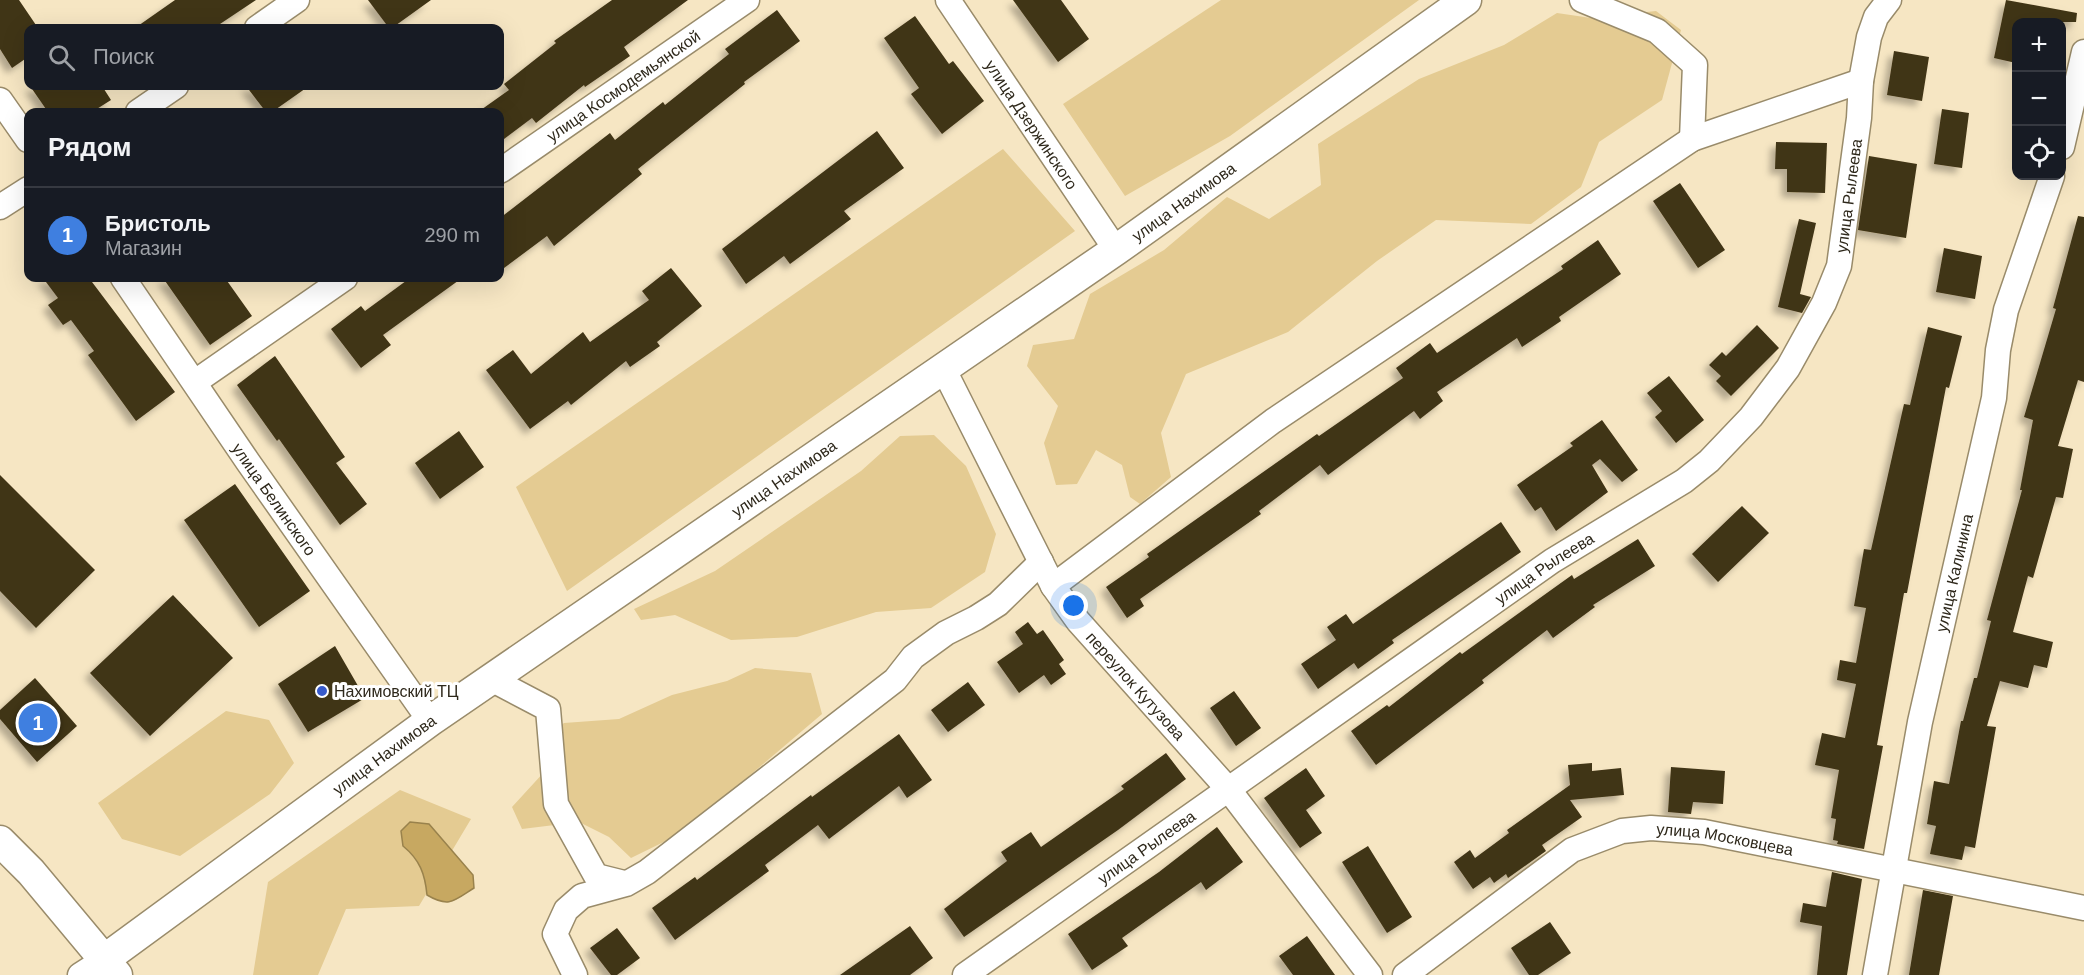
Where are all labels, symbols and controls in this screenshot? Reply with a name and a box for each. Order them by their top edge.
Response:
map controls [2012,18,2066,180]
button: + [2012,18,2066,72]
search box [24,24,504,90]
street label: улица Космодемьянской [544,27,703,145]
icon: search [45,41,78,74]
text: Поиск [93,44,154,69]
street label: улица Дзержинского [982,57,1081,193]
button: − [2012,72,2066,126]
button: locate [2012,126,2066,180]
text: Рядом [48,132,131,162]
street label: улица Рылеева [1833,138,1865,254]
street label: улица Нахимова [1129,159,1239,245]
text: Бристоль [105,211,211,236]
text: 1 [62,224,73,246]
text: 290 m [424,224,480,246]
text: Магазин [105,237,182,259]
street label: улица Нахимова [729,437,840,520]
street label: улица Белинского [229,440,319,559]
street label: улица Калинина [1933,512,1976,634]
street label: улица Рылеева [1492,530,1597,607]
your location [1059,591,1088,620]
street label: переулок Кутузова [1083,629,1188,744]
place label: Нахимовский ТЦ [334,683,459,700]
marker: Нахимовский ТЦ [315,684,329,698]
pin: 1 [18,700,57,746]
street label: улица Нахимова [330,712,439,798]
street label: улица Рылеева [1095,807,1199,888]
street label: улица Московцева [1656,820,1795,859]

